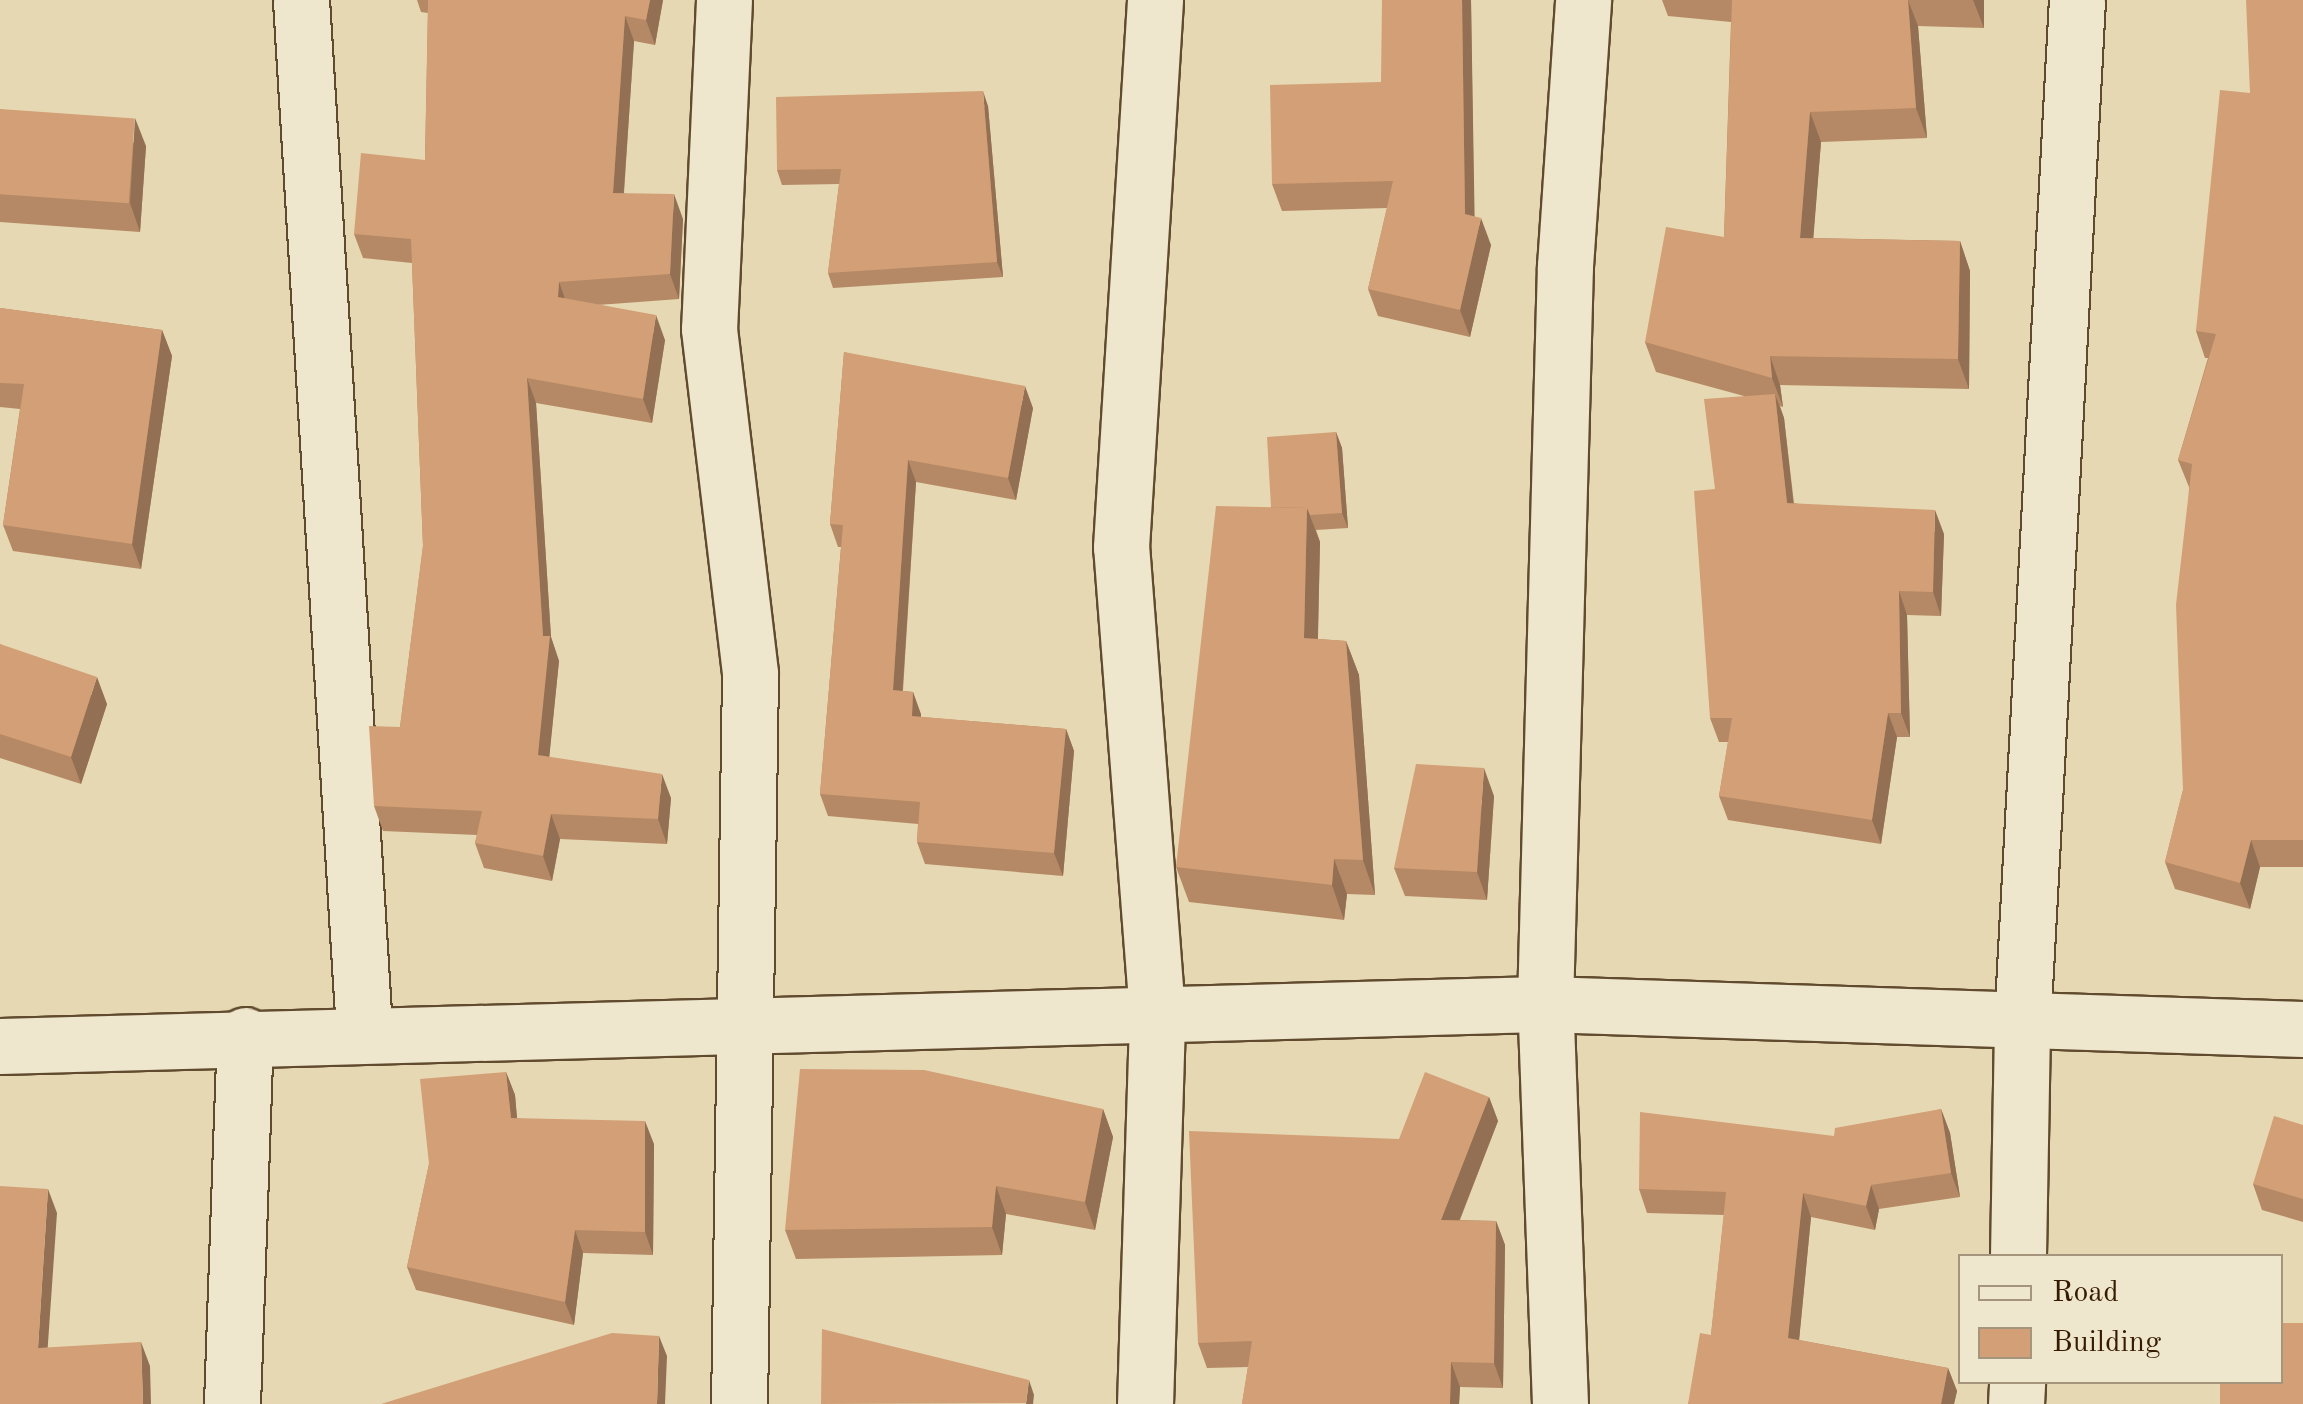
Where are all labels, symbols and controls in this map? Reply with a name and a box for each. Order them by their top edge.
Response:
legend [1958,1254,2283,1384]
text: Road [2052,1278,2119,1308]
text: Building [2052,1328,2161,1358]

